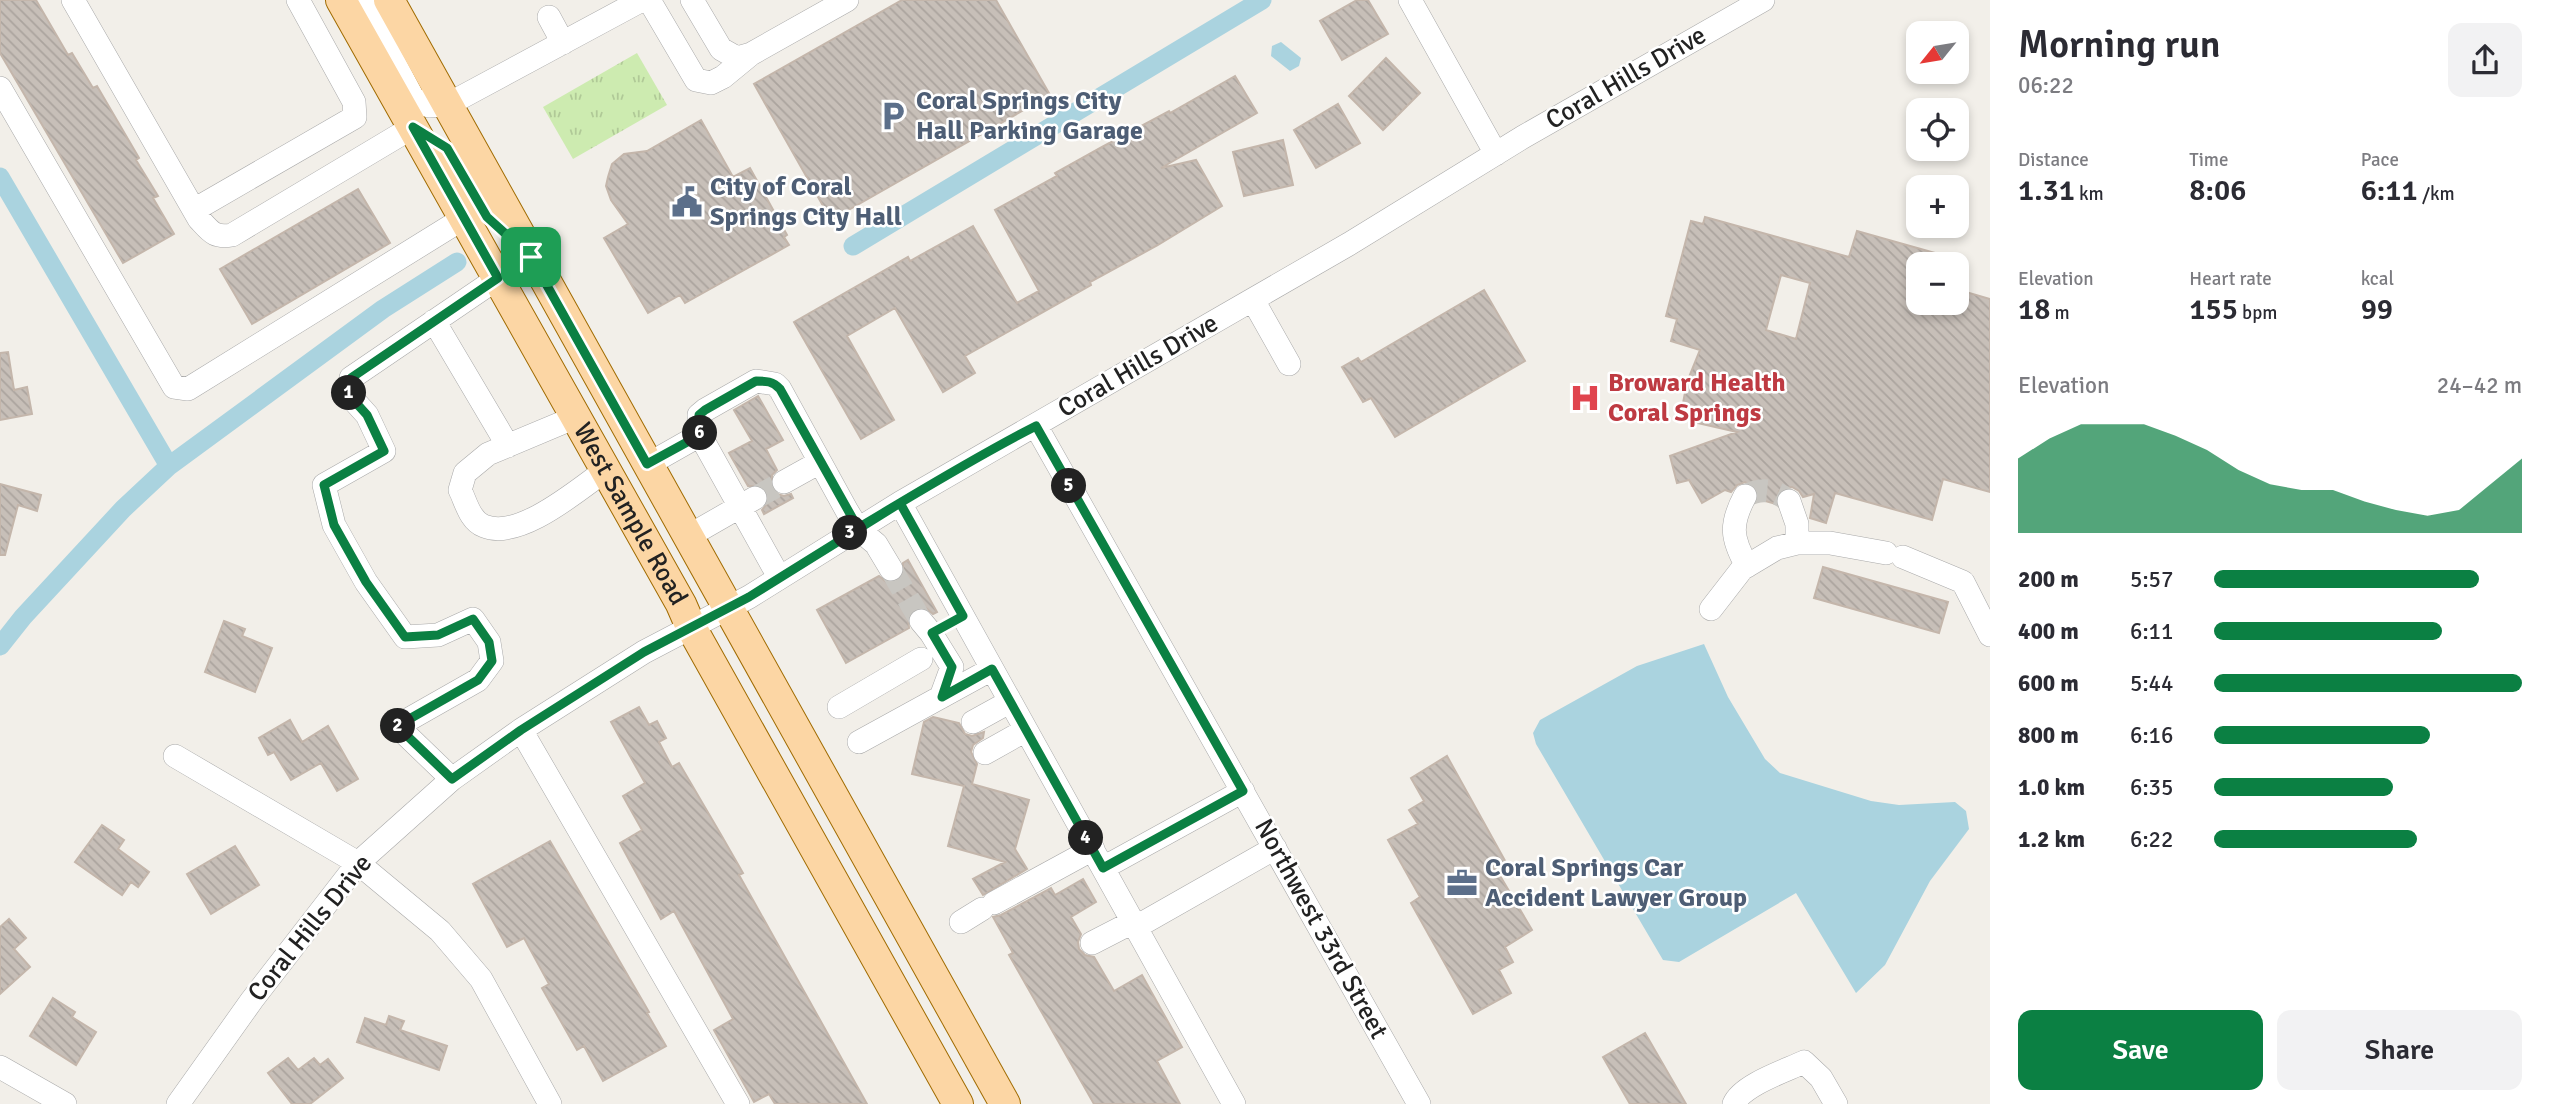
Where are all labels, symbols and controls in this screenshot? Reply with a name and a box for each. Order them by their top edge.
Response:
street label: Coral Hills Drive [1540,19,1712,137]
north arrow [1906,21,1969,84]
map controls [1906,21,1969,315]
text: Morning run [2018,21,2221,68]
button: share [2448,23,2522,97]
text: 06:22 [2018,71,2074,100]
place label: Coral Springs City Hall Parking Garage [916,85,1143,147]
button: locate [1906,98,1969,161]
parking icon: Coral Springs City Hall Parking Garage [876,99,910,133]
text: Distance [2018,148,2089,172]
text: Time [2189,148,2228,172]
text: Pace [2361,148,2399,172]
place label: City of Coral Springs City Hall [710,171,902,233]
text: 1.31 [2018,172,2075,209]
text: 8:06 [2189,172,2246,209]
text: 6:11 [2361,172,2418,209]
button: + [1906,175,1969,238]
text: km [2075,182,2104,206]
text: /km [2418,182,2455,206]
public building icon: City of Coral Springs City Hall [670,185,704,219]
pin [501,227,561,287]
icon: arrive [512,238,550,276]
button: − [1906,252,1969,315]
text: Elevation [2018,267,2094,291]
text: Heart rate [2189,267,2272,291]
text: kcal [2361,267,2394,291]
text: 18 [2018,291,2050,328]
text: 155 [2189,291,2238,328]
text: 99 [2361,291,2393,328]
text: m [2050,301,2070,325]
text: bpm [2238,301,2277,325]
street label: Coral Hills Drive [1052,307,1224,425]
place label: Broward Health Coral Springs [1608,367,1786,429]
text: Elevation [2018,371,2110,400]
text: 24–42 m [2437,371,2522,400]
pin: 1 [332,376,366,410]
text: 1 [343,380,354,404]
hospital icon: Broward Health Coral Springs [1568,381,1602,415]
pin: 6 [682,416,718,450]
street label: West Sample Road [566,417,694,611]
text: 6 [694,420,705,444]
pin: 5 [1052,468,1086,504]
text: 5 [1063,473,1074,497]
pin: 3 [832,516,868,550]
text: 3 [844,520,855,544]
text: 200 m [2018,565,2079,594]
text: 5:57 [2130,565,2173,594]
text: 400 m [2018,617,2079,646]
text: 6:11 [2130,617,2173,646]
text: 600 m [2018,669,2079,698]
text: 5:44 [2130,669,2173,698]
pin: 2 [380,708,416,744]
text: 2 [392,713,403,737]
text: 800 m [2018,721,2079,750]
text: 6:16 [2130,721,2173,750]
text: 1.0 km [2018,773,2085,802]
text: 6:35 [2130,773,2173,802]
street label: Northwest 33rd Street [1247,813,1395,1045]
pin: 4 [1068,820,1104,856]
text: 4 [1080,825,1091,849]
text: 1.2 km [2018,825,2085,854]
text: 6:22 [2130,825,2173,854]
street label: Coral Hills Drive [241,848,379,1008]
place label: Coral Springs Car Accident Lawyer Group [1485,852,1747,914]
office icon: Coral Springs Car Accident Lawyer Group [1445,866,1479,900]
button: Save [2018,1010,2263,1090]
button: Share [2277,1010,2522,1090]

